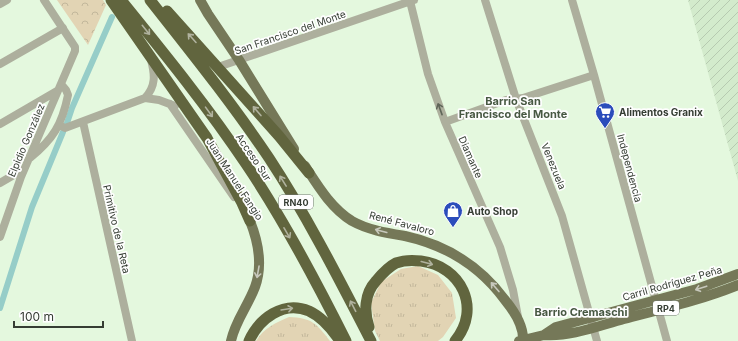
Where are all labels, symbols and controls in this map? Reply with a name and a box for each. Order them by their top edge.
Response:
street label: San Francisco del Monte [233,7,347,57]
one-way arrow [141,25,150,36]
one-way arrow [187,33,196,43]
district label: Barrio San Francisco del Monte [459,94,568,121]
supermarket icon: Alimentos Granix [594,101,616,129]
street label: Elpidio González [5,102,47,178]
one-way arrow [436,103,443,116]
one-way arrow [252,106,261,116]
place label: Alimentos Granix [619,106,703,118]
one-way arrow [205,107,213,118]
street label: Acceso Sur [234,131,274,183]
street label: Independencia [615,133,645,203]
street label: Diamante [456,134,486,180]
street label: Juan Manuel Fangio [204,136,266,222]
street label: Venezuela [539,141,569,191]
one-way arrow [279,176,287,187]
street label: Primitivo de la Reta [101,184,133,274]
road number: RN40 [279,195,313,209]
shop icon: Auto Shop [442,200,464,228]
place label: Auto Shop [467,205,518,217]
street label: René Favaloro [368,209,436,237]
one-way arrow [284,227,292,239]
one-way arrow [374,227,387,235]
one-way arrow [420,260,433,267]
street label: Carril Rodríguez Peña [621,263,723,303]
one-way arrow [253,265,261,278]
one-way arrow [490,282,499,292]
one-way arrow [695,285,708,292]
one-way arrow [349,301,357,313]
road number: RP4 [653,301,679,315]
scale bar [14,303,103,329]
one-way arrow [280,305,293,313]
district label: Barrio Cremaschi [535,305,627,319]
text: 100 m [20,309,54,324]

